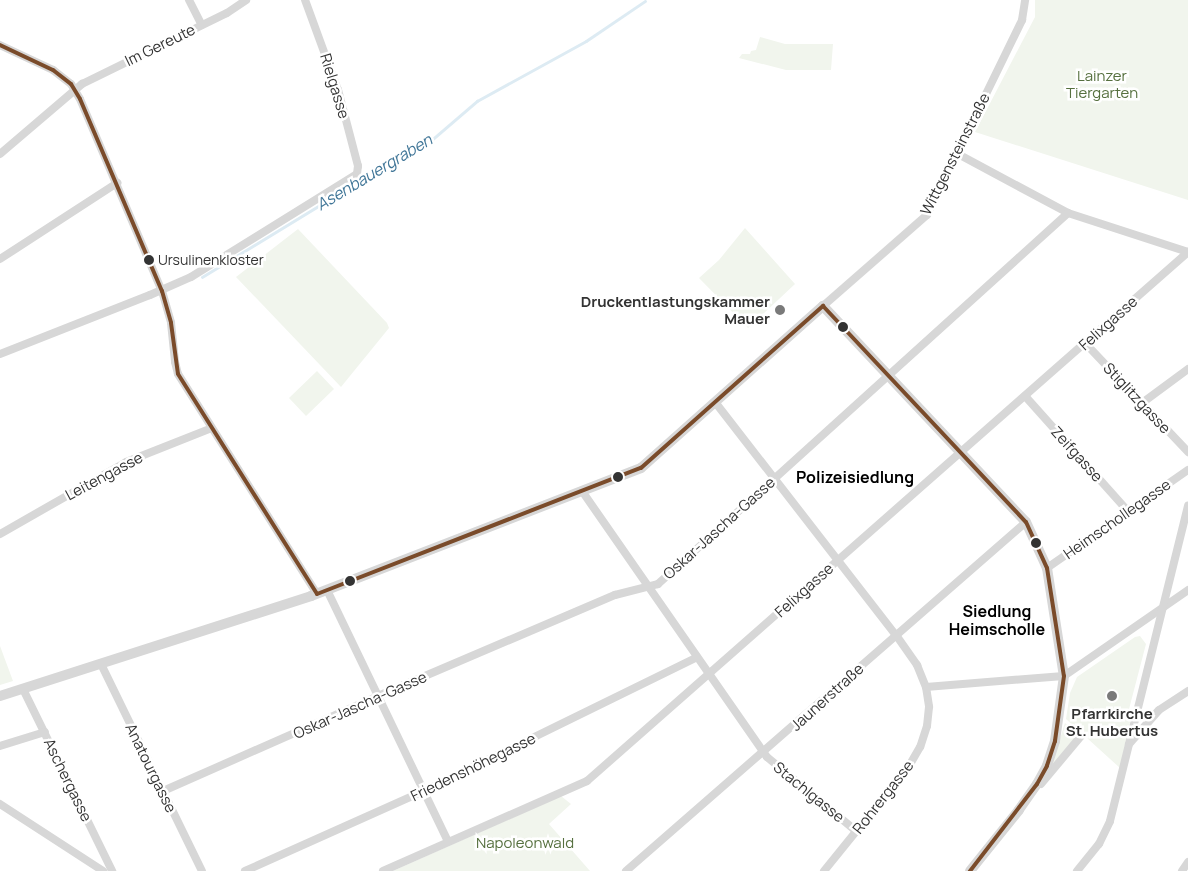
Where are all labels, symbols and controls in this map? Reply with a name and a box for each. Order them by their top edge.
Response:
street label: Im Gereute [122,20,198,70]
street label: Rielgasse [317,51,353,121]
park label: Lainzer Tiergarten [1066,66,1138,101]
street label: Wittgensteinstraße [916,90,994,218]
water label: Asenbauergraben [313,130,435,214]
place label: Ursulinenkloster [158,252,264,268]
marker: Ursulinenkloster [144,255,154,265]
place label: Druckentlastungskammer Mauer [581,292,770,327]
street label: Felixgasse [1075,292,1141,354]
marker: Druckentlastungskammer Mauer [774,304,786,316]
unlabelled marker [838,322,848,332]
street label: Stiglitzgasse [1100,359,1174,437]
street label: Zeifgasse [1047,423,1107,485]
street label: Leitengasse [62,448,146,504]
district label: Polizeisiedlung [796,467,914,487]
unlabelled marker [613,472,623,482]
street label: Oskar-Jascha-Gasse [659,473,779,583]
street label: Heimschollegasse [1060,475,1174,563]
unlabelled marker [1031,538,1041,548]
street label: Felixgasse [771,559,837,621]
unlabelled marker [345,576,355,586]
district label: Siedlung Heimscholle [949,601,1045,639]
street label: Jaunerstraße [787,660,867,734]
street label: Oskar-Jascha-Gasse [290,667,430,743]
marker: Pfarrkirche St. Hubertus [1106,690,1118,702]
place label: Pfarrkirche St. Hubertus [1066,704,1158,739]
street label: Anatourgasse [122,720,180,816]
street label: Friedenshöhegasse [408,729,538,805]
street label: Aschergasse [40,736,96,824]
street label: Rohrergasse [849,757,917,837]
street label: Stachlgasse [770,758,848,826]
park label: Napoleonwald [476,834,574,852]

